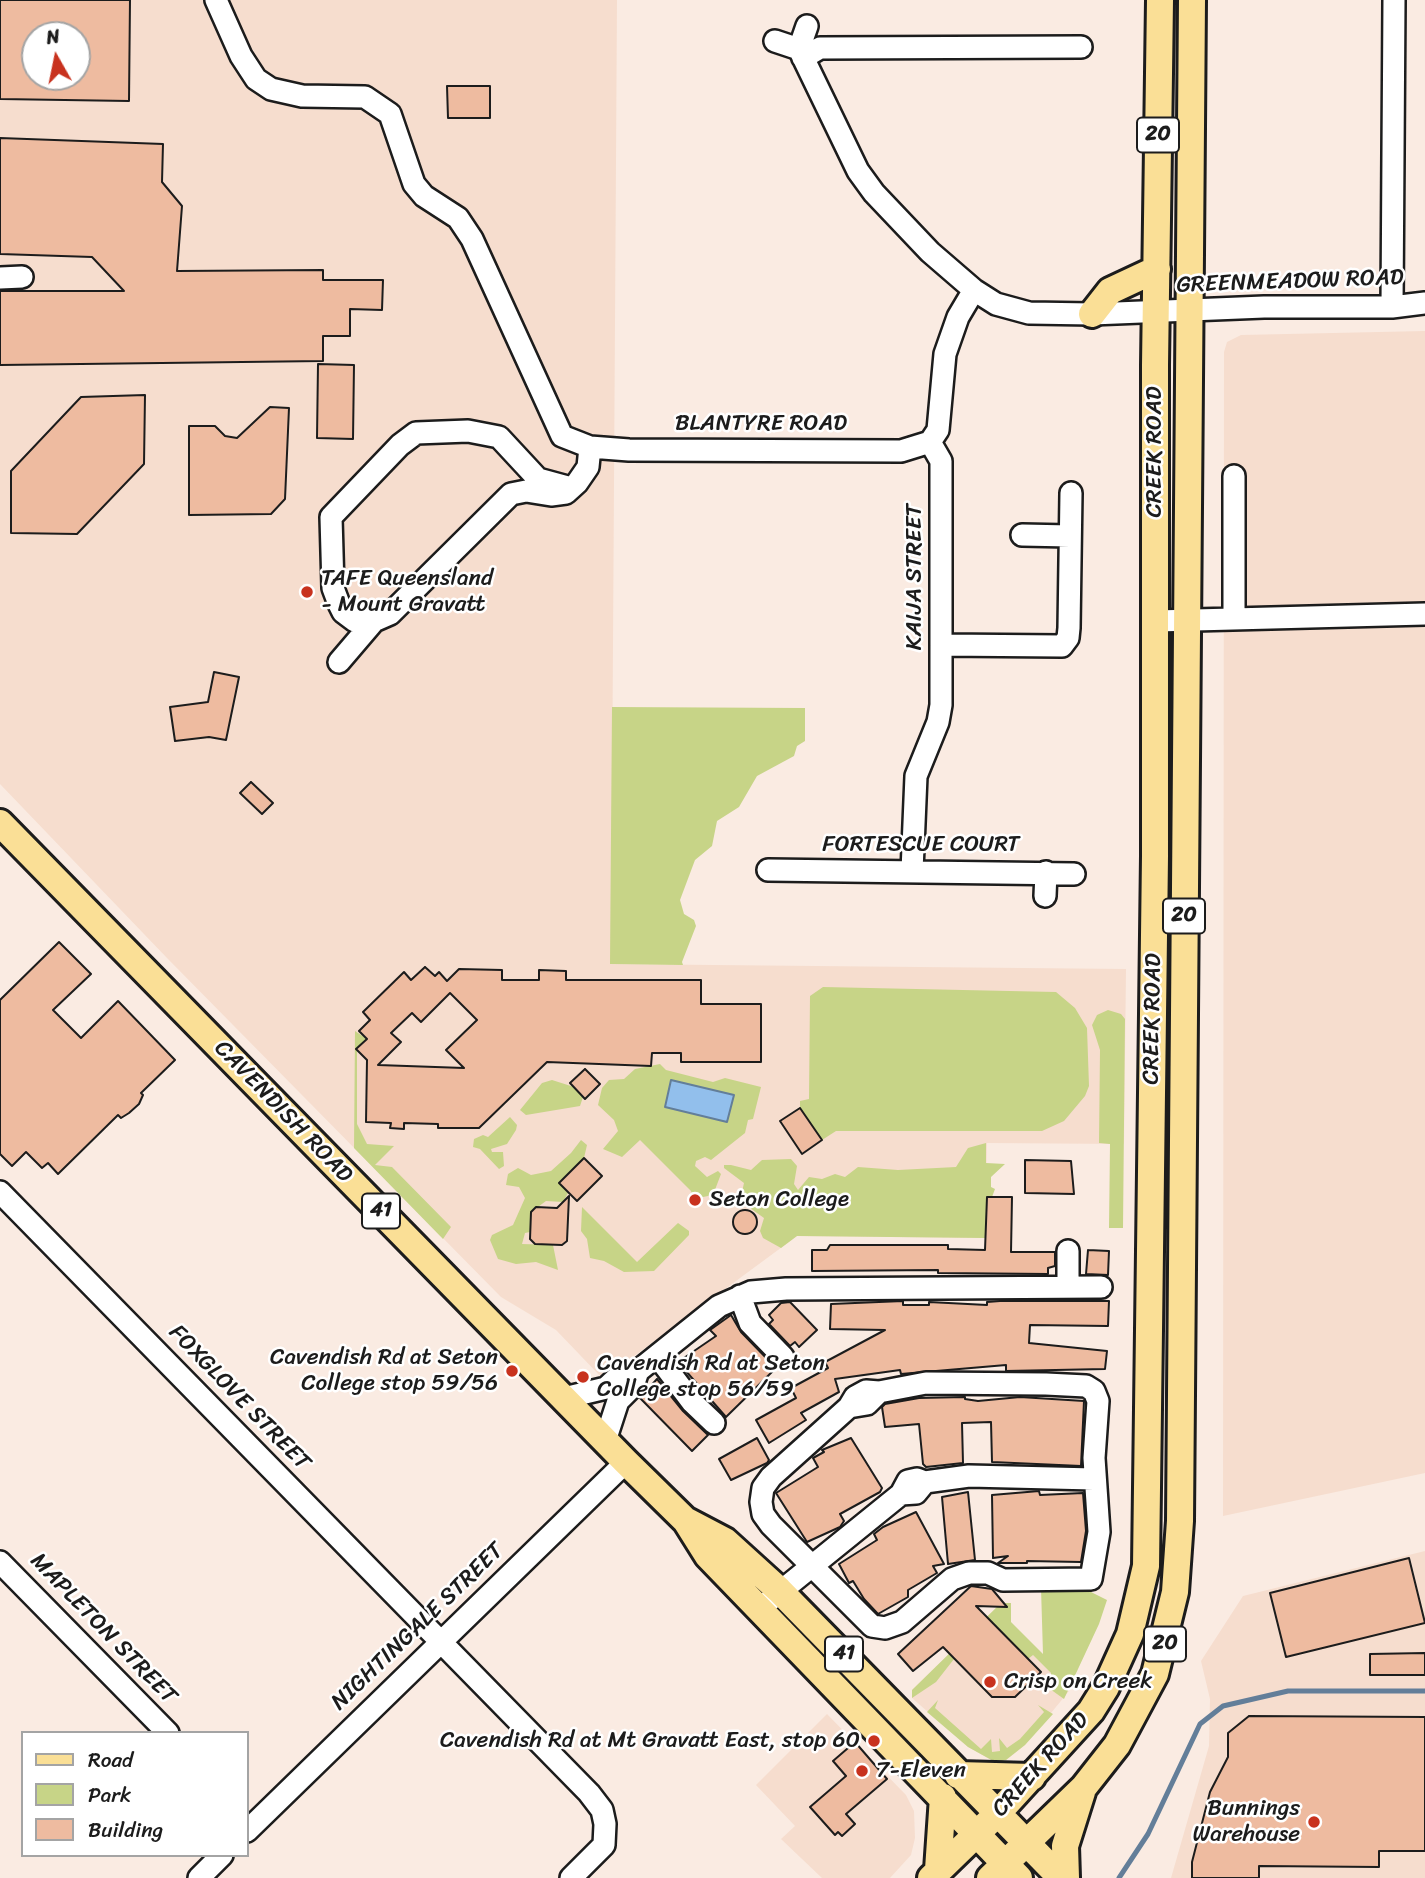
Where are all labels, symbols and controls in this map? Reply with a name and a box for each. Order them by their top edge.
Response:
text: N [44,19,62,54]
north arrow [21,21,91,91]
road number: 20 [1137,118,1179,152]
street label: GREENMEADOW ROAD [1176,264,1404,300]
street label: CREEK ROAD [1141,386,1169,518]
street label: BLANTYRE ROAD [675,410,847,438]
street label: KAIJA STREET [901,504,929,650]
place label: TAFE Queensland - Mount Gravatt [321,565,493,619]
marker: TAFE Queensland - Mount Gravatt [299,584,315,600]
street label: FORTESCUE COURT [822,831,1020,859]
road number: 20 [1163,898,1205,934]
street label: CREEK ROAD [1138,953,1168,1085]
street label: CAVENDISH ROAD [208,1035,358,1189]
place label: Seton College [709,1186,849,1214]
marker: Seton College [687,1192,703,1208]
road number: 41 [362,1194,400,1228]
street label: FOXGLOVE STREET [162,1319,316,1477]
place label: Cavendish Rd at Seton College stop 59/56 [270,1344,498,1398]
place label: Cavendish Rd at Seton College stop 56/59 [597,1350,825,1404]
marker: Cavendish Rd at Seton College stop 59/56 [504,1363,520,1379]
marker: Cavendish Rd at Seton College stop 56/59 [575,1369,591,1385]
street label: NIGHTINGALE STREET [326,1538,510,1716]
street label: MAPLETON STREET [24,1548,182,1710]
road number: 20 [1144,1626,1186,1662]
road number: 41 [825,1636,863,1672]
place label: Crisp on Creek [1004,1668,1153,1696]
marker: Crisp on Creek [982,1674,998,1690]
street label: CREEK ROAD [987,1707,1095,1823]
place label: Cavendish Rd at Mt Gravatt East, stop 60 [440,1727,860,1755]
legend [21,1731,248,1857]
marker: Cavendish Rd at Mt Gravatt East, stop 60 [866,1733,882,1749]
text: Road [88,1741,133,1779]
place label: 7-Eleven [876,1757,966,1785]
marker: 7-Eleven [854,1763,870,1779]
text: Park [88,1776,131,1814]
place label: Bunnings Warehouse [1192,1795,1300,1849]
text: Building [88,1811,163,1849]
marker: Bunnings Warehouse [1306,1814,1322,1830]

